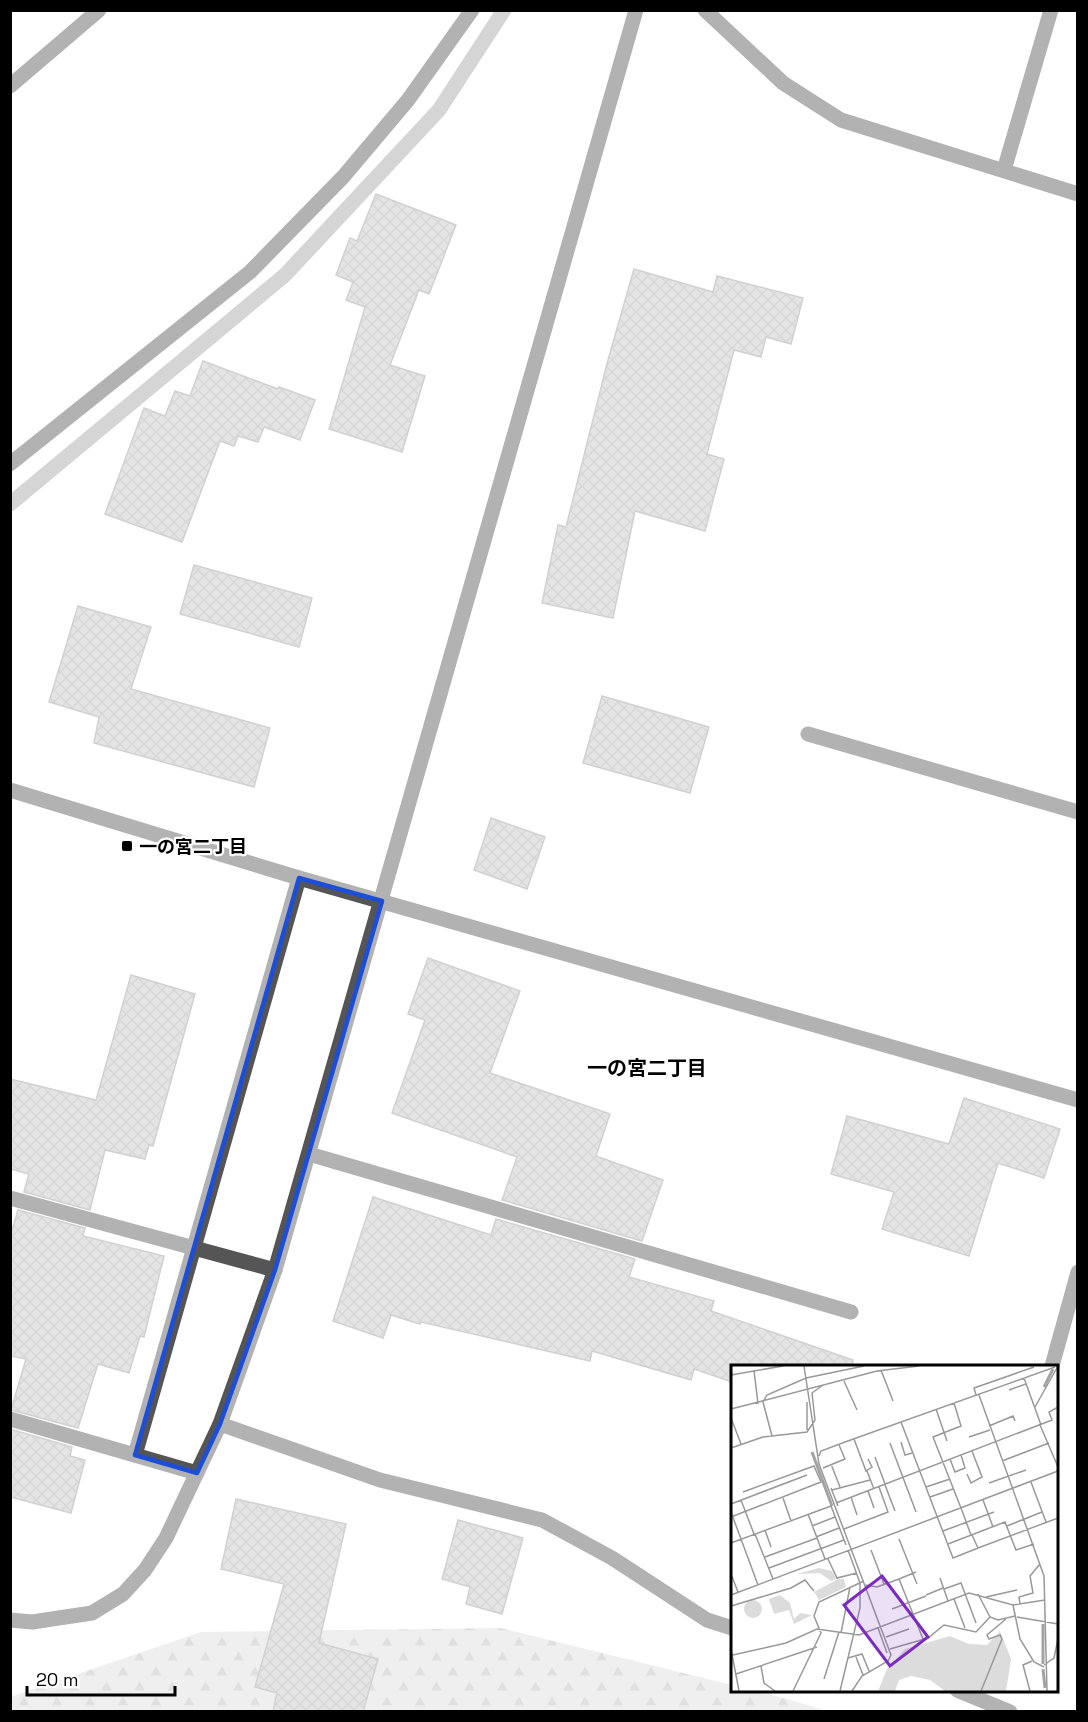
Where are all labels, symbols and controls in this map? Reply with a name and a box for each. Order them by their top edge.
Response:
place label: 一の宮二丁目 [139,835,247,858]
marker: 一の宮二丁目 [120,839,134,853]
district label: 一の宮二丁目 [587,1055,707,1081]
inset map [731,1365,1058,1692]
scale bar [27,1659,176,1697]
text: 20 m [36,1668,79,1691]

